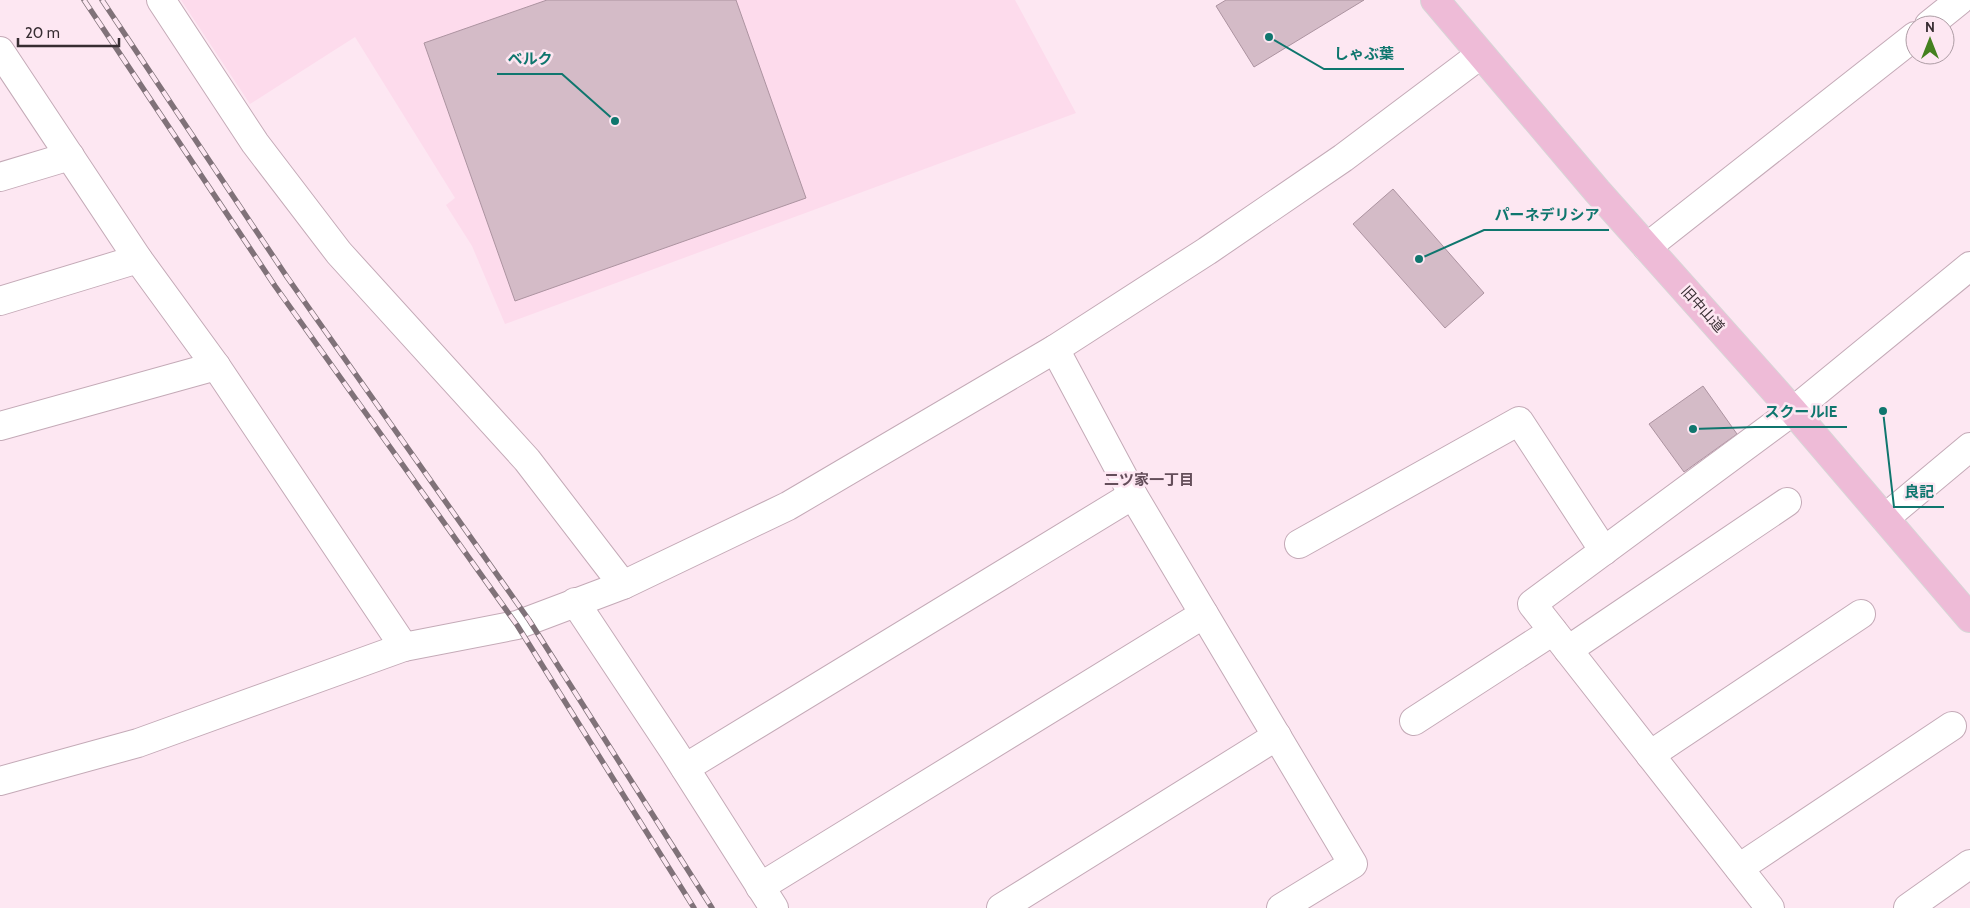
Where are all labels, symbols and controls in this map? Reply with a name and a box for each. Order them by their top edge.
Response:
scale bar [18,15,119,47]
north arrow [1905,15,1955,65]
text: N [1925,18,1935,36]
text: 20 m [25,24,60,42]
callout: しゃぶ葉 [1324,39,1404,69]
callout: ベルク [497,44,562,74]
text: しゃぶ葉 [1334,45,1394,63]
text: ベルク [507,50,553,68]
callout: パーネデリシア [1484,200,1609,230]
text: パーネデリシア [1494,206,1600,224]
street label: 旧中山道 [1678,282,1728,336]
callout: スクールIE [1755,397,1847,427]
text: スクールIE [1765,403,1838,421]
district label: 二ツ家一丁目 [1104,471,1194,489]
callout: 良記 [1894,477,1944,507]
text: 良記 [1904,483,1934,501]

